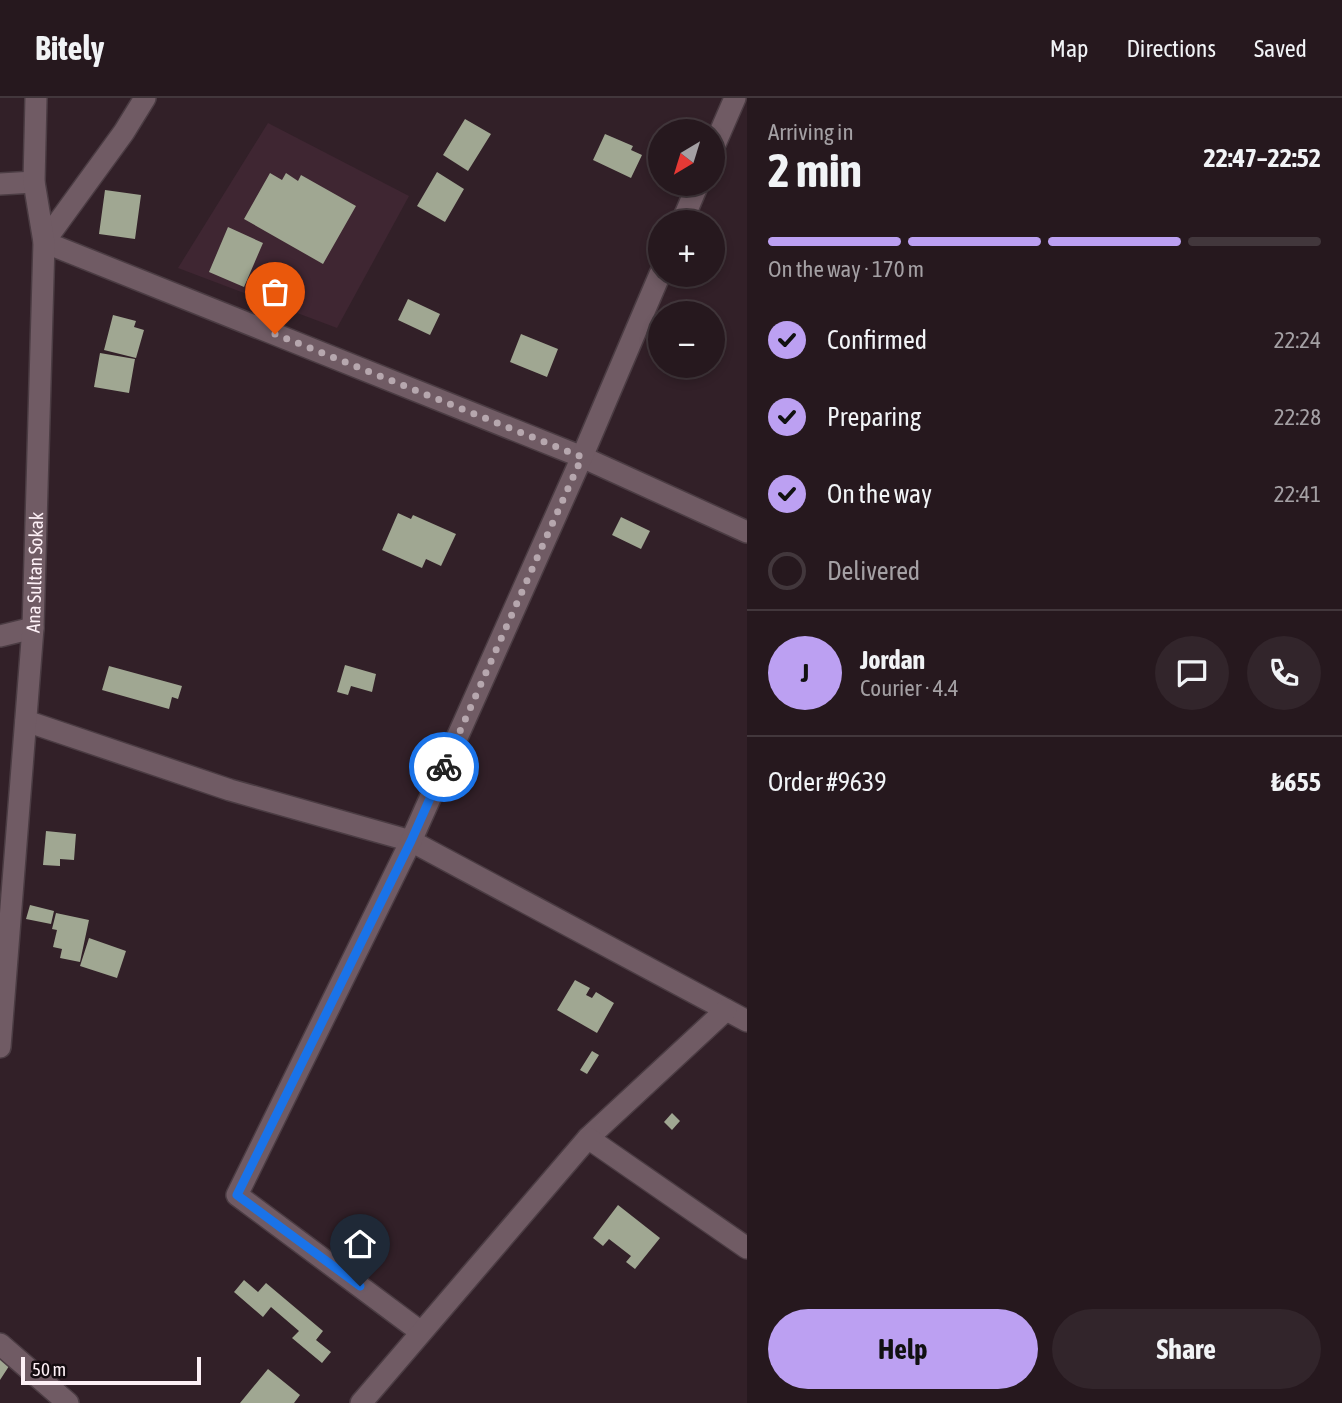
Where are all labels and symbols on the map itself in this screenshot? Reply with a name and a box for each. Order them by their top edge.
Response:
north arrow [648,119,724,196]
pin [245,262,305,334]
street label: Ana Sultan Sokak [22,511,47,634]
courier [409,732,479,802]
pin [330,1214,390,1286]
scale bar [21,1354,201,1386]

